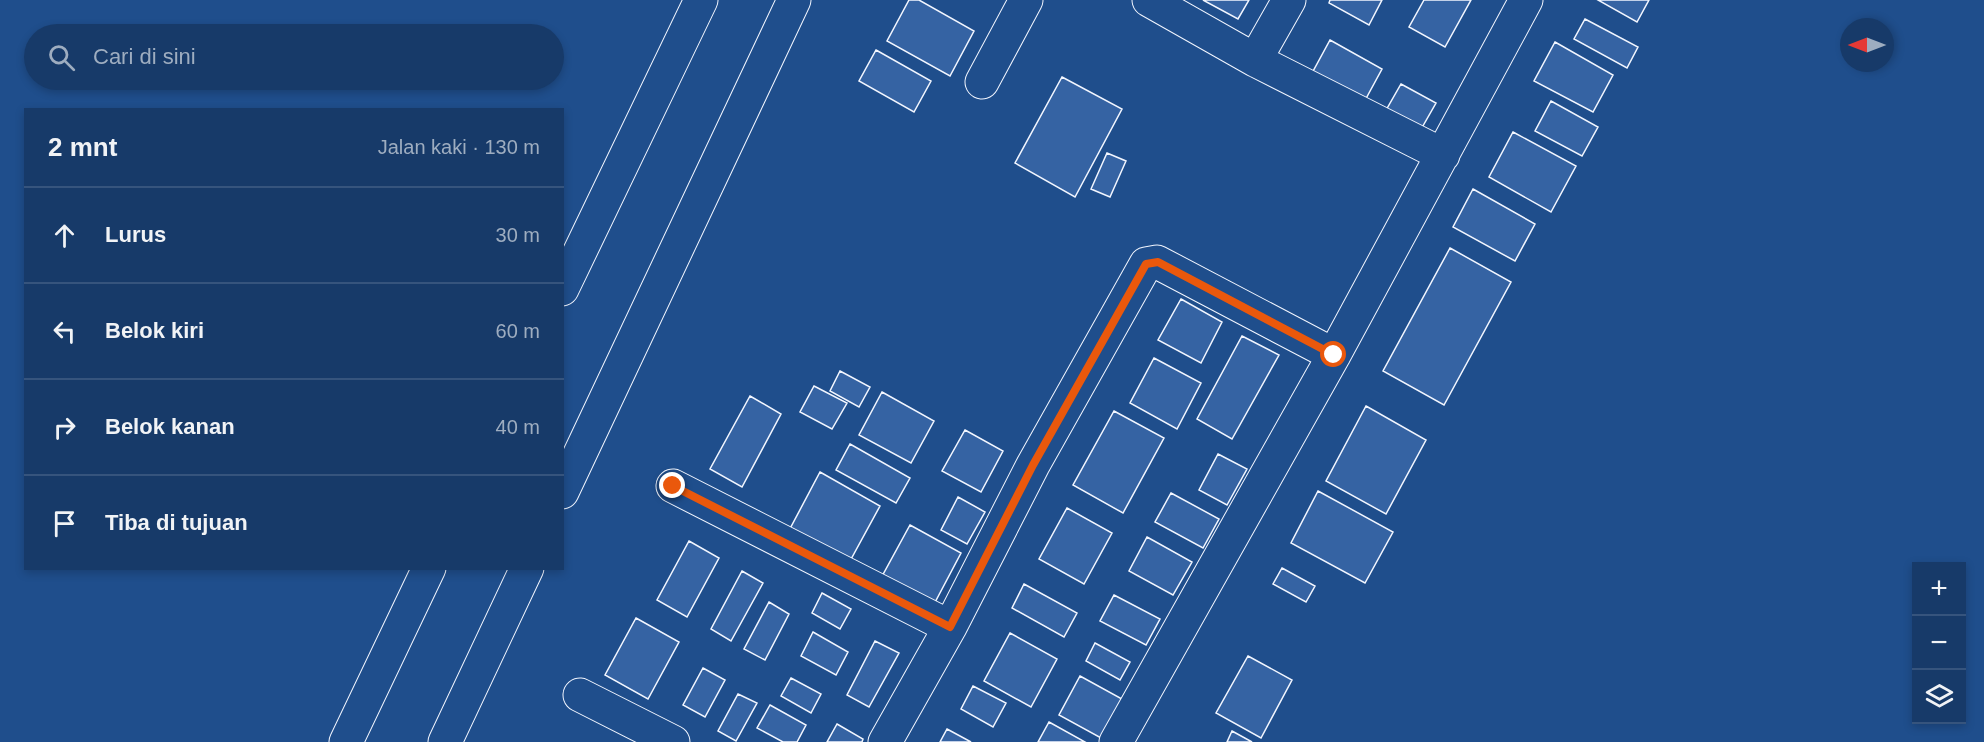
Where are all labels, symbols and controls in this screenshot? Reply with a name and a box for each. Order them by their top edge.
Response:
north arrow [1840,18,1894,72]
search box [24,24,564,90]
icon: search [45,41,78,74]
text: Cari di sini [93,44,196,69]
text: 2 mnt [48,132,117,162]
text: Jalan kaki · 130 m [378,136,540,158]
icon: ahead [48,219,81,252]
text: Lurus [105,222,166,247]
text: 30 m [496,224,540,246]
icon: left [48,315,81,348]
text: Belok kiri [105,318,204,343]
text: 60 m [496,320,540,342]
route start [1320,341,1346,367]
icon: right [48,411,81,444]
text: Belok kanan [105,414,235,439]
text: 40 m [496,416,540,438]
route end [659,472,685,498]
icon: arrive [48,507,81,540]
text: Tiba di tujuan [105,510,248,535]
map controls [1912,562,1966,724]
button: + [1912,562,1966,616]
button: − [1912,616,1966,670]
button: layers [1912,670,1966,724]

